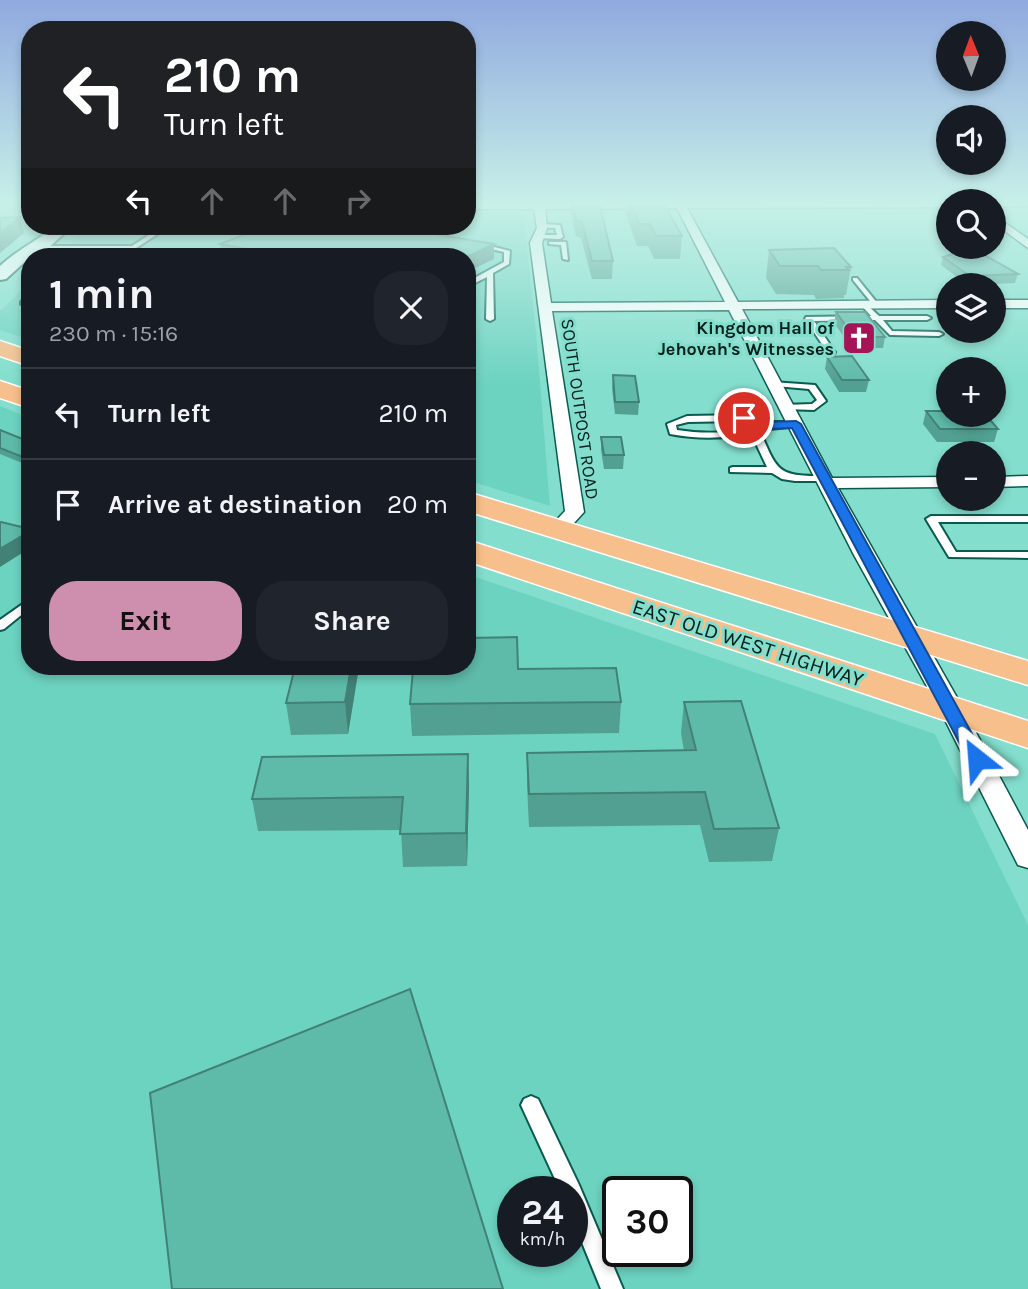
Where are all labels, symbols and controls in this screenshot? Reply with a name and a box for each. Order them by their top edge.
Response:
north arrow [936,21,1006,91]
map controls [936,21,1006,511]
text: 210 m [164,47,301,104]
icon: left [49,49,140,140]
button: sound [936,105,1006,175]
text: Turn left [164,106,284,143]
icon: left [120,182,158,220]
icon: ahead [193,182,231,220]
icon: ahead [266,182,304,220]
icon: right [339,182,377,220]
button: search [936,189,1006,259]
text: 1 min [49,269,154,319]
button: close [374,271,448,345]
button: layers [936,273,1006,343]
street label: SOUTH OUTPOST ROAD [556,317,604,501]
place label: Kingdom Hall of Jehovah's Witnesses [658,317,834,360]
church icon: Kingdom Hall of Jehovah's Witnesses [840,319,878,357]
text: 230 m · 15:16 [49,320,178,347]
button: + [936,357,1006,427]
pin [714,388,774,448]
icon: left [49,395,87,433]
text: Turn left [108,398,210,429]
text: 210 m [378,398,448,429]
icon: arrive [725,399,763,437]
button: − [936,441,1006,511]
icon: arrive [49,486,87,524]
text: Arrive at destination [108,489,362,520]
text: 20 m [387,489,448,520]
button: Exit [49,581,242,661]
button: Share [256,581,448,661]
street label: EAST OLD WEST HIGHWAY [629,594,867,692]
position arrow [940,722,1014,796]
speed limit sign: 30 [602,1176,693,1267]
text: 24 [522,1192,564,1233]
text: km/h [520,1228,565,1250]

